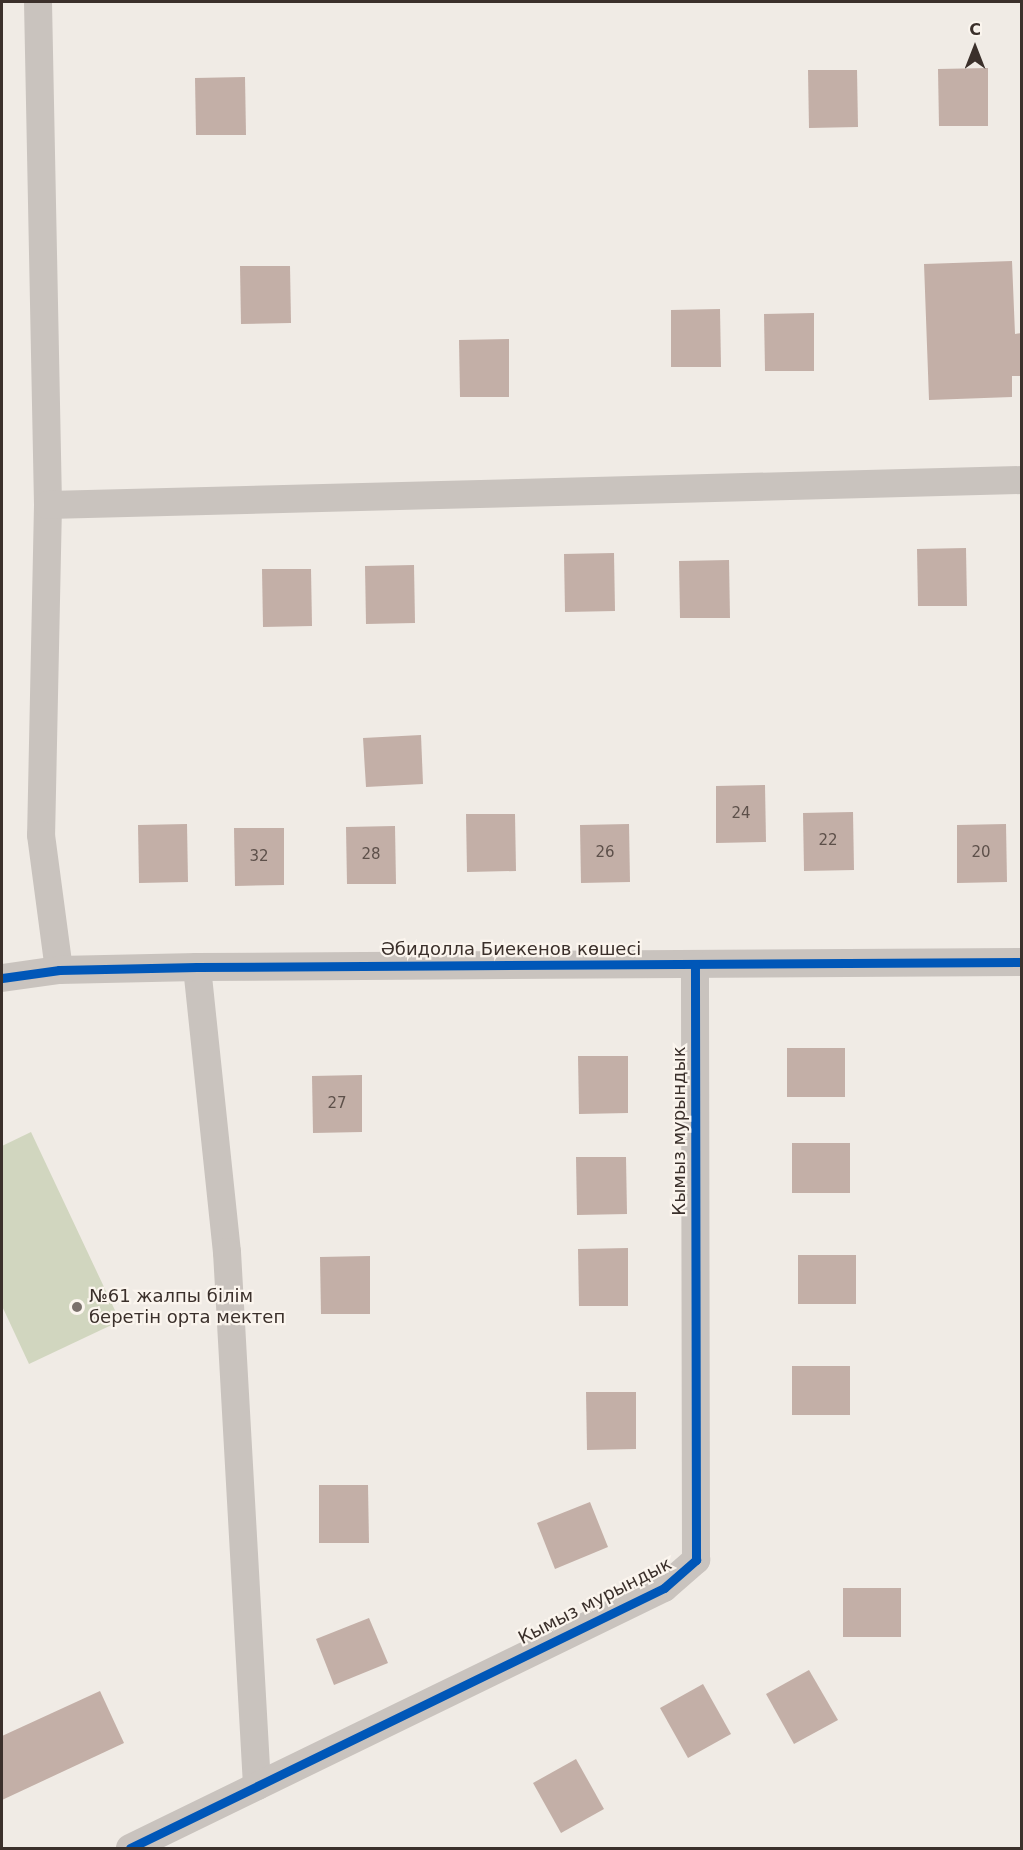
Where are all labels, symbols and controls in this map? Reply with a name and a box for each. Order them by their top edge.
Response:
north arrow [945,18,1005,78]
text: С [969,20,981,39]
house number: 24 [731,805,751,823]
house number: 22 [818,832,838,850]
house number: 26 [595,844,615,862]
house number: 20 [971,844,991,862]
house number: 28 [361,846,381,864]
house number: 32 [249,848,269,866]
street label: Әбидолла Биекенов көшесі [381,938,641,960]
street label: Кымыз мурындык [668,1046,690,1216]
house number: 27 [327,1095,347,1113]
place label: №61 жалпы білім беретін орта мектеп [89,1286,285,1328]
marker: №61 жалпы білім беретін орта мектеп [70,1300,84,1314]
street label: Кымыз мурындык [515,1553,675,1649]

